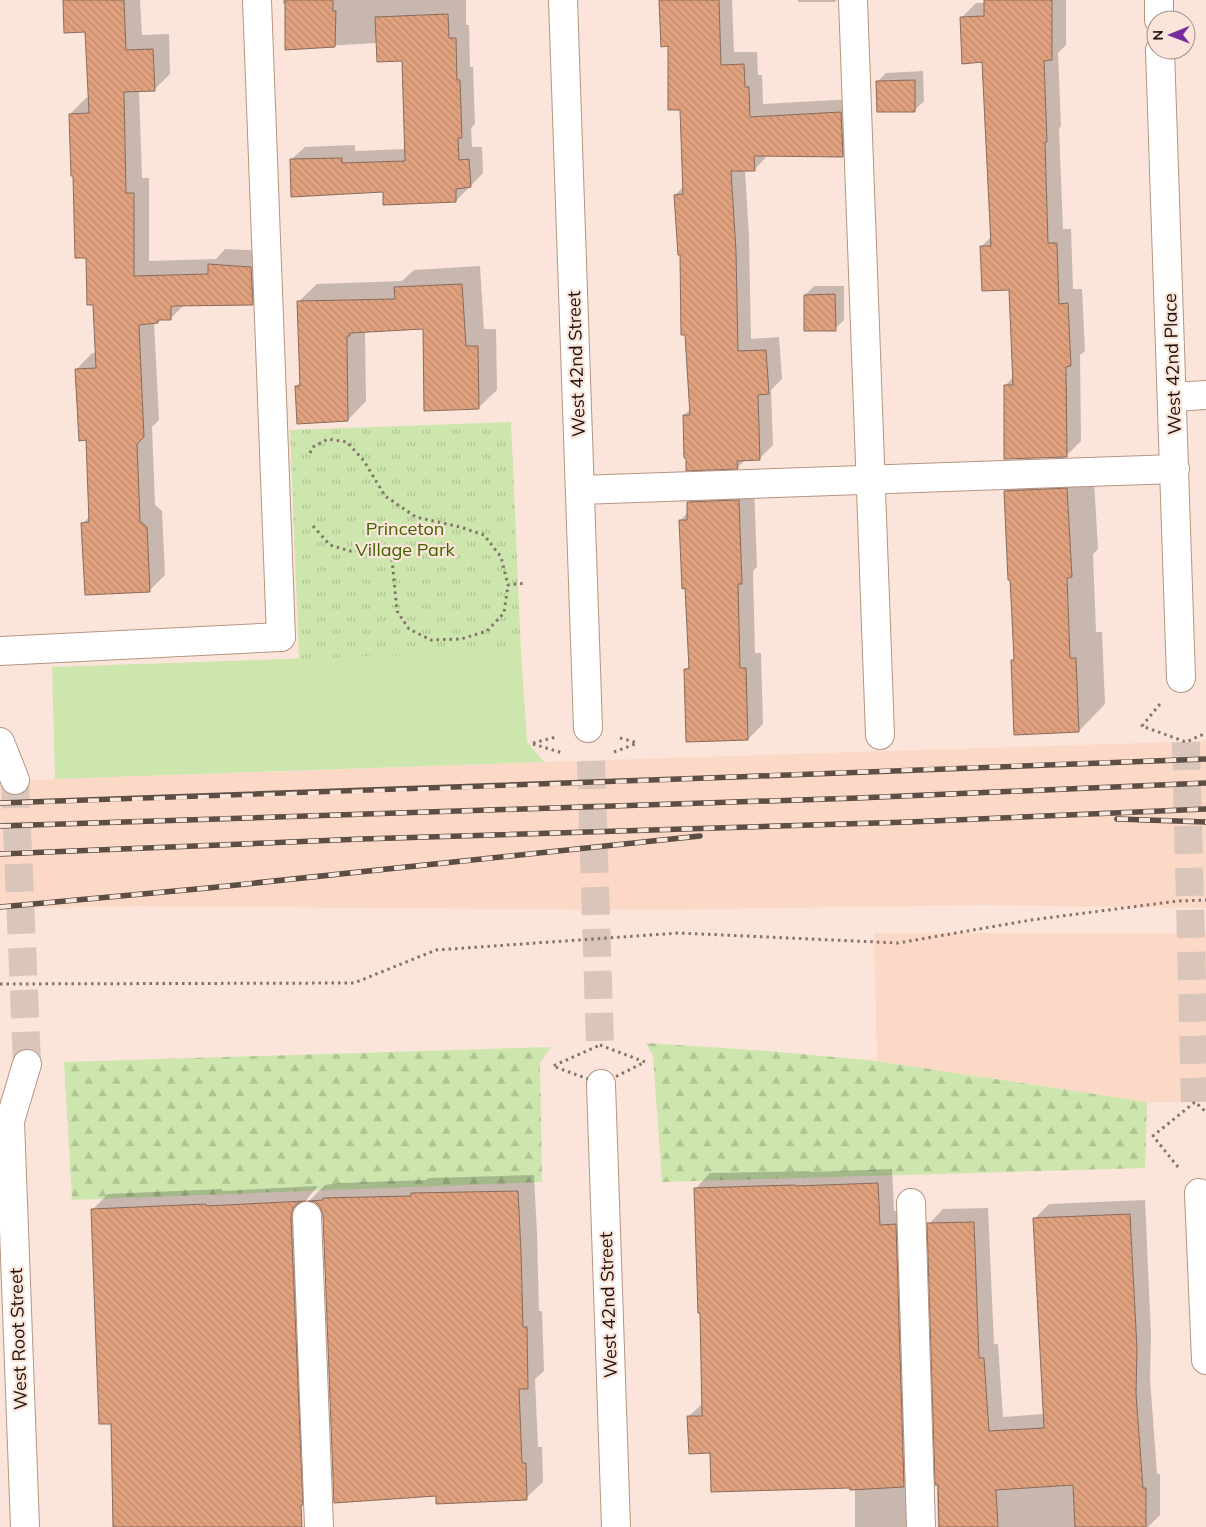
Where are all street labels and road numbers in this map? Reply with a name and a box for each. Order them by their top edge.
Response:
street label: West 42nd Street [562,291,590,437]
street label: West 42nd Place [1158,293,1186,435]
street label: West 42nd Street [594,1232,622,1378]
street label: West Root Street [4,1268,32,1410]

